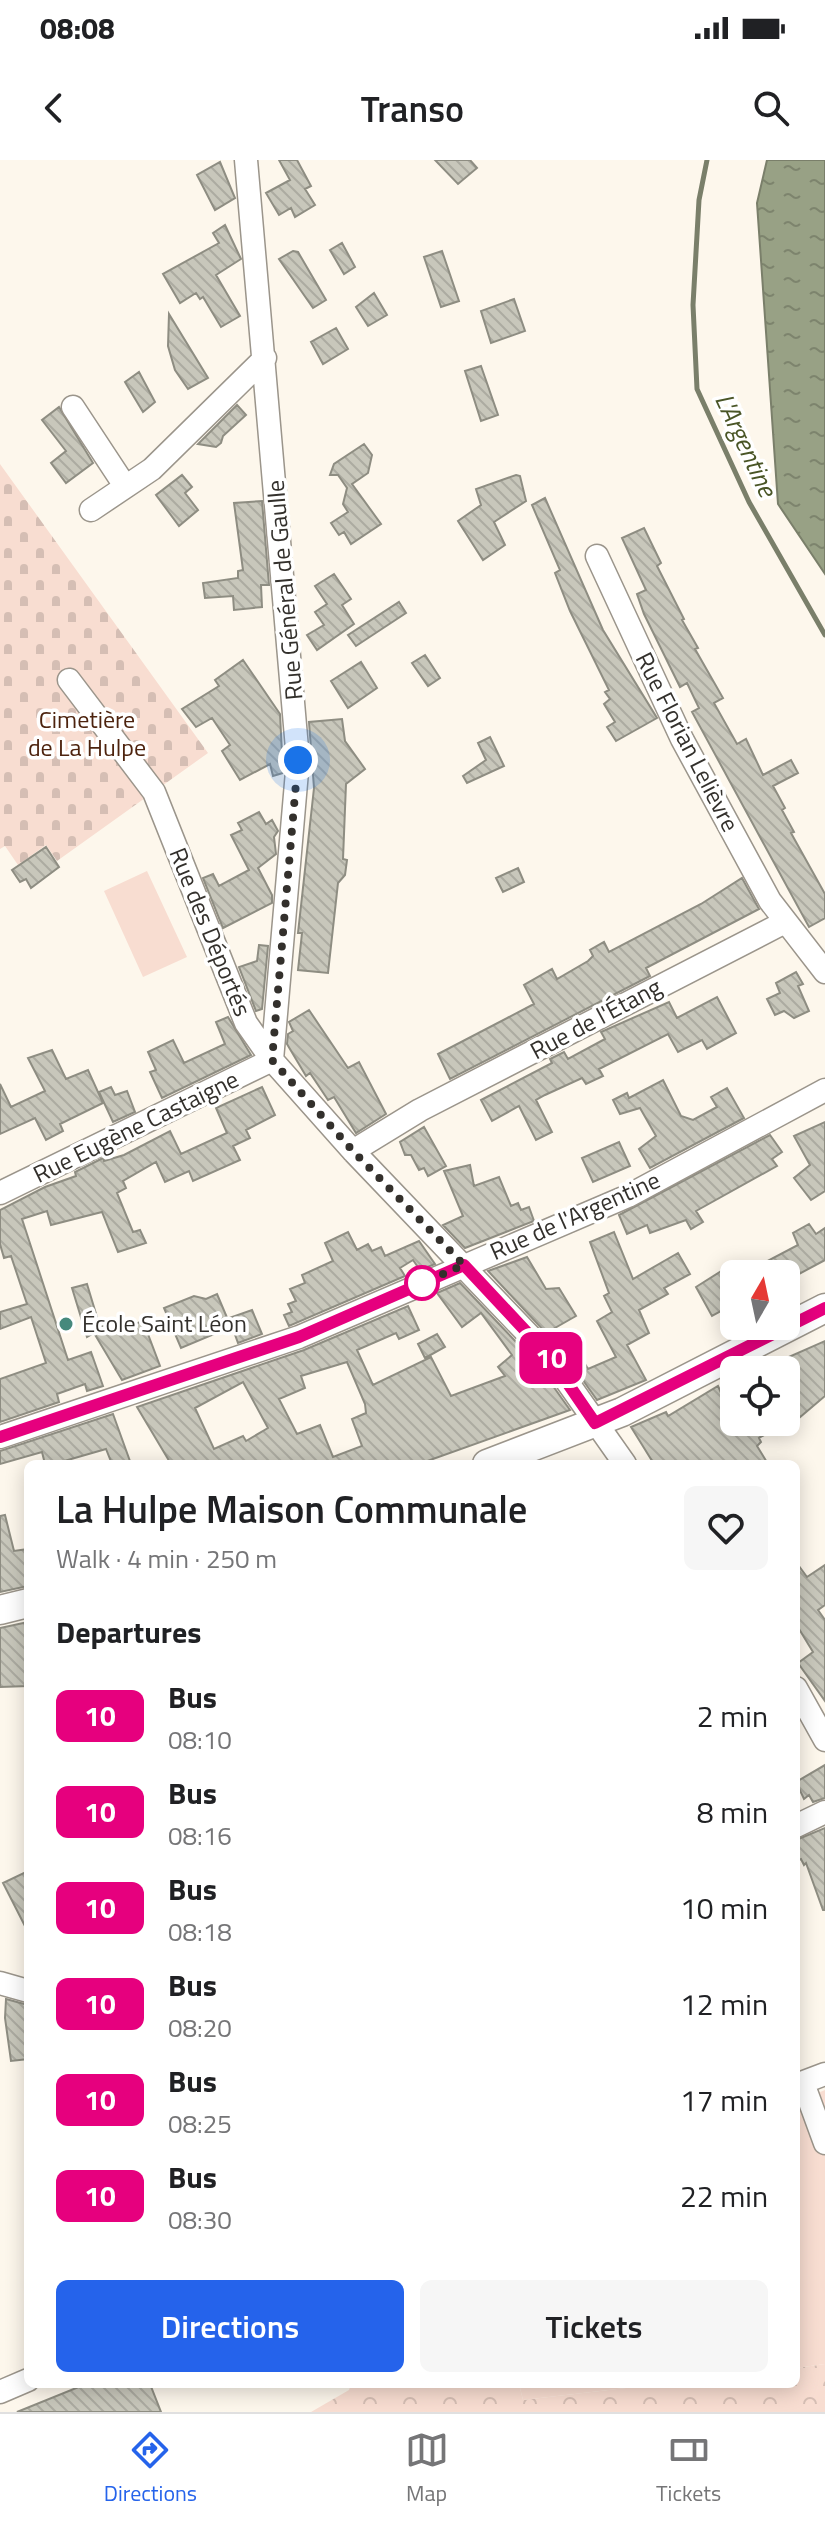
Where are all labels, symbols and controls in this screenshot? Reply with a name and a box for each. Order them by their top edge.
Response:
text: 08:08 [40,5,115,51]
text: Transo [361,81,464,136]
icon: back [32,86,76,130]
icon: search [749,86,793,130]
water label: L'Argentine [705,387,788,505]
street label: Rue Général de Gaulle [256,479,312,702]
street label: Rue Florian Lelièvre [627,645,749,838]
park label: Cimetière de La Hulpe [28,701,146,765]
your location [278,740,318,780]
street label: Rue des Déportés [161,842,261,1021]
street label: Rue de l'Étang [523,968,668,1068]
street label: Rue Eugène Castaigne [27,1061,244,1192]
street label: Rue de l'Argentine [484,1161,665,1269]
north arrow [720,1260,800,1340]
map controls [720,1260,800,1436]
unlabelled marker [405,1266,439,1300]
place label: École Saint Léon [82,1305,247,1341]
marker: École Saint Léon [57,1315,75,1333]
line badge: 10 [515,1332,587,1384]
text: 10 [535,1336,567,1379]
button: locate [720,1356,800,1436]
text: La Hulpe Maison Communale [56,1480,527,1538]
button: heart [684,1486,768,1570]
text: Walk · 4 min · 250 m [56,1539,277,1578]
text: Departures [56,1609,201,1655]
text: Bus [168,1674,217,1720]
text: 2 min [697,1693,768,1739]
text: 10 [84,1694,116,1737]
text: 08:10 [168,1720,232,1759]
text: Bus [168,1770,217,1816]
text: 8 min [697,1789,768,1835]
text: 10 [84,1790,116,1833]
text: 08:16 [168,1816,232,1855]
text: Bus [168,1866,217,1912]
text: 10 min [680,1885,768,1931]
text: 10 [84,1886,116,1929]
text: 08:18 [168,1912,232,1951]
text: Bus [168,1962,217,2008]
text: 12 min [680,1981,768,2027]
text: 10 [84,1982,116,2025]
text: 08:20 [168,2008,232,2047]
text: Bus [168,2058,217,2104]
text: 17 min [680,2077,768,2123]
text: 10 [84,2078,116,2121]
text: 08:25 [168,2104,232,2143]
text: Bus [168,2154,217,2200]
text: 22 min [680,2173,768,2219]
text: 10 [84,2174,116,2217]
text: 08:30 [168,2200,232,2239]
button: Directions [56,2280,404,2372]
button: Tickets [420,2280,768,2372]
tab: Directions [104,2428,197,2510]
tab: Map [405,2428,449,2510]
tab: Tickets [656,2428,721,2510]

